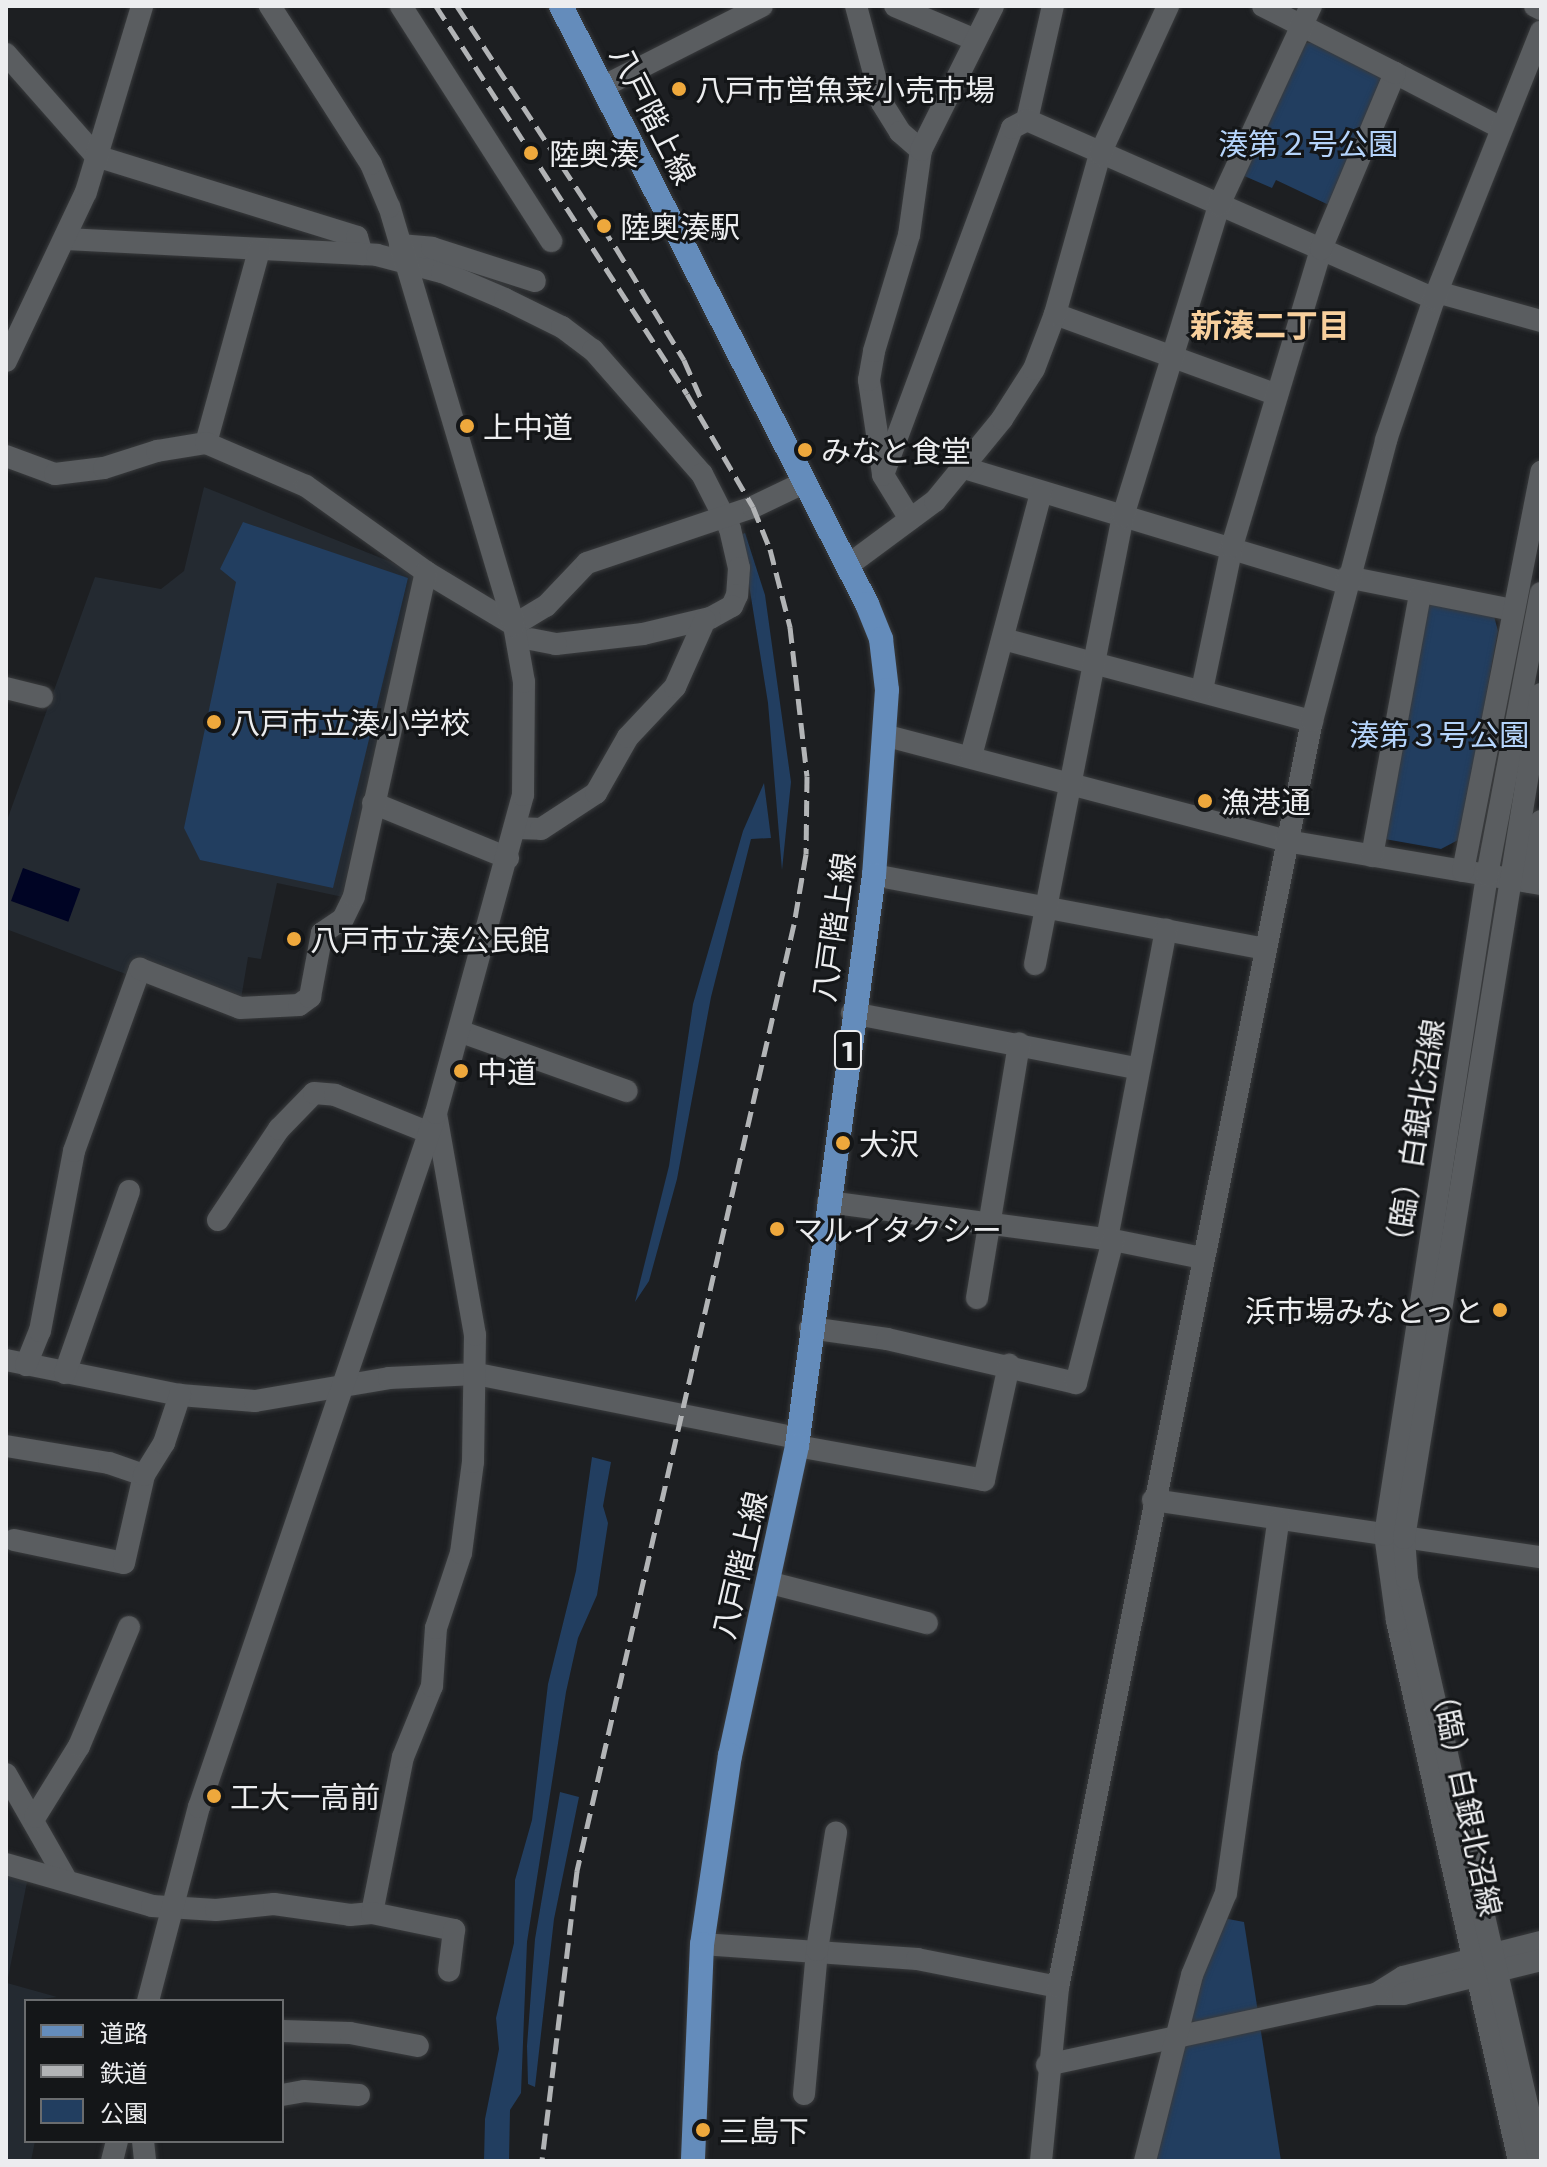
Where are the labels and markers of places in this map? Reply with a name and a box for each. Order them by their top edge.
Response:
place label: 八戸市営魚菜小売市場 [695,71,995,107]
marker: 八戸市営魚菜小売市場 [670,80,688,98]
place label: 陸奥湊 [549,135,639,171]
marker: 陸奥湊 [520,142,542,164]
place label: 陸奥湊駅 [620,208,740,244]
marker: 陸奥湊駅 [595,217,613,235]
place label: 上中道 [483,408,573,444]
marker: 上中道 [458,417,476,435]
place label: みなと食堂 [821,432,971,468]
marker: みなと食堂 [796,441,814,459]
place label: 八戸市立湊小学校 [230,704,470,740]
marker: 八戸市立湊小学校 [205,713,223,731]
place label: 漁港通 [1221,783,1311,819]
marker: 漁港通 [1196,792,1214,810]
place label: 八戸市立湊公民館 [310,921,550,957]
marker: 八戸市立湊公民館 [285,930,303,948]
place label: 中道 [477,1053,537,1089]
marker: 中道 [452,1062,470,1080]
place label: 大沢 [859,1125,919,1161]
marker: 大沢 [834,1134,852,1152]
place label: マルイタクシー [793,1211,1003,1247]
marker: マルイタクシー [768,1220,786,1238]
place label: 浜市場みなとっと [1244,1292,1484,1328]
marker: 浜市場みなとっと [1491,1301,1509,1319]
place label: 工大一高前 [230,1778,380,1814]
marker: 工大一高前 [205,1787,223,1805]
place label: 三島下 [719,2112,809,2148]
marker: 三島下 [694,2121,712,2139]

